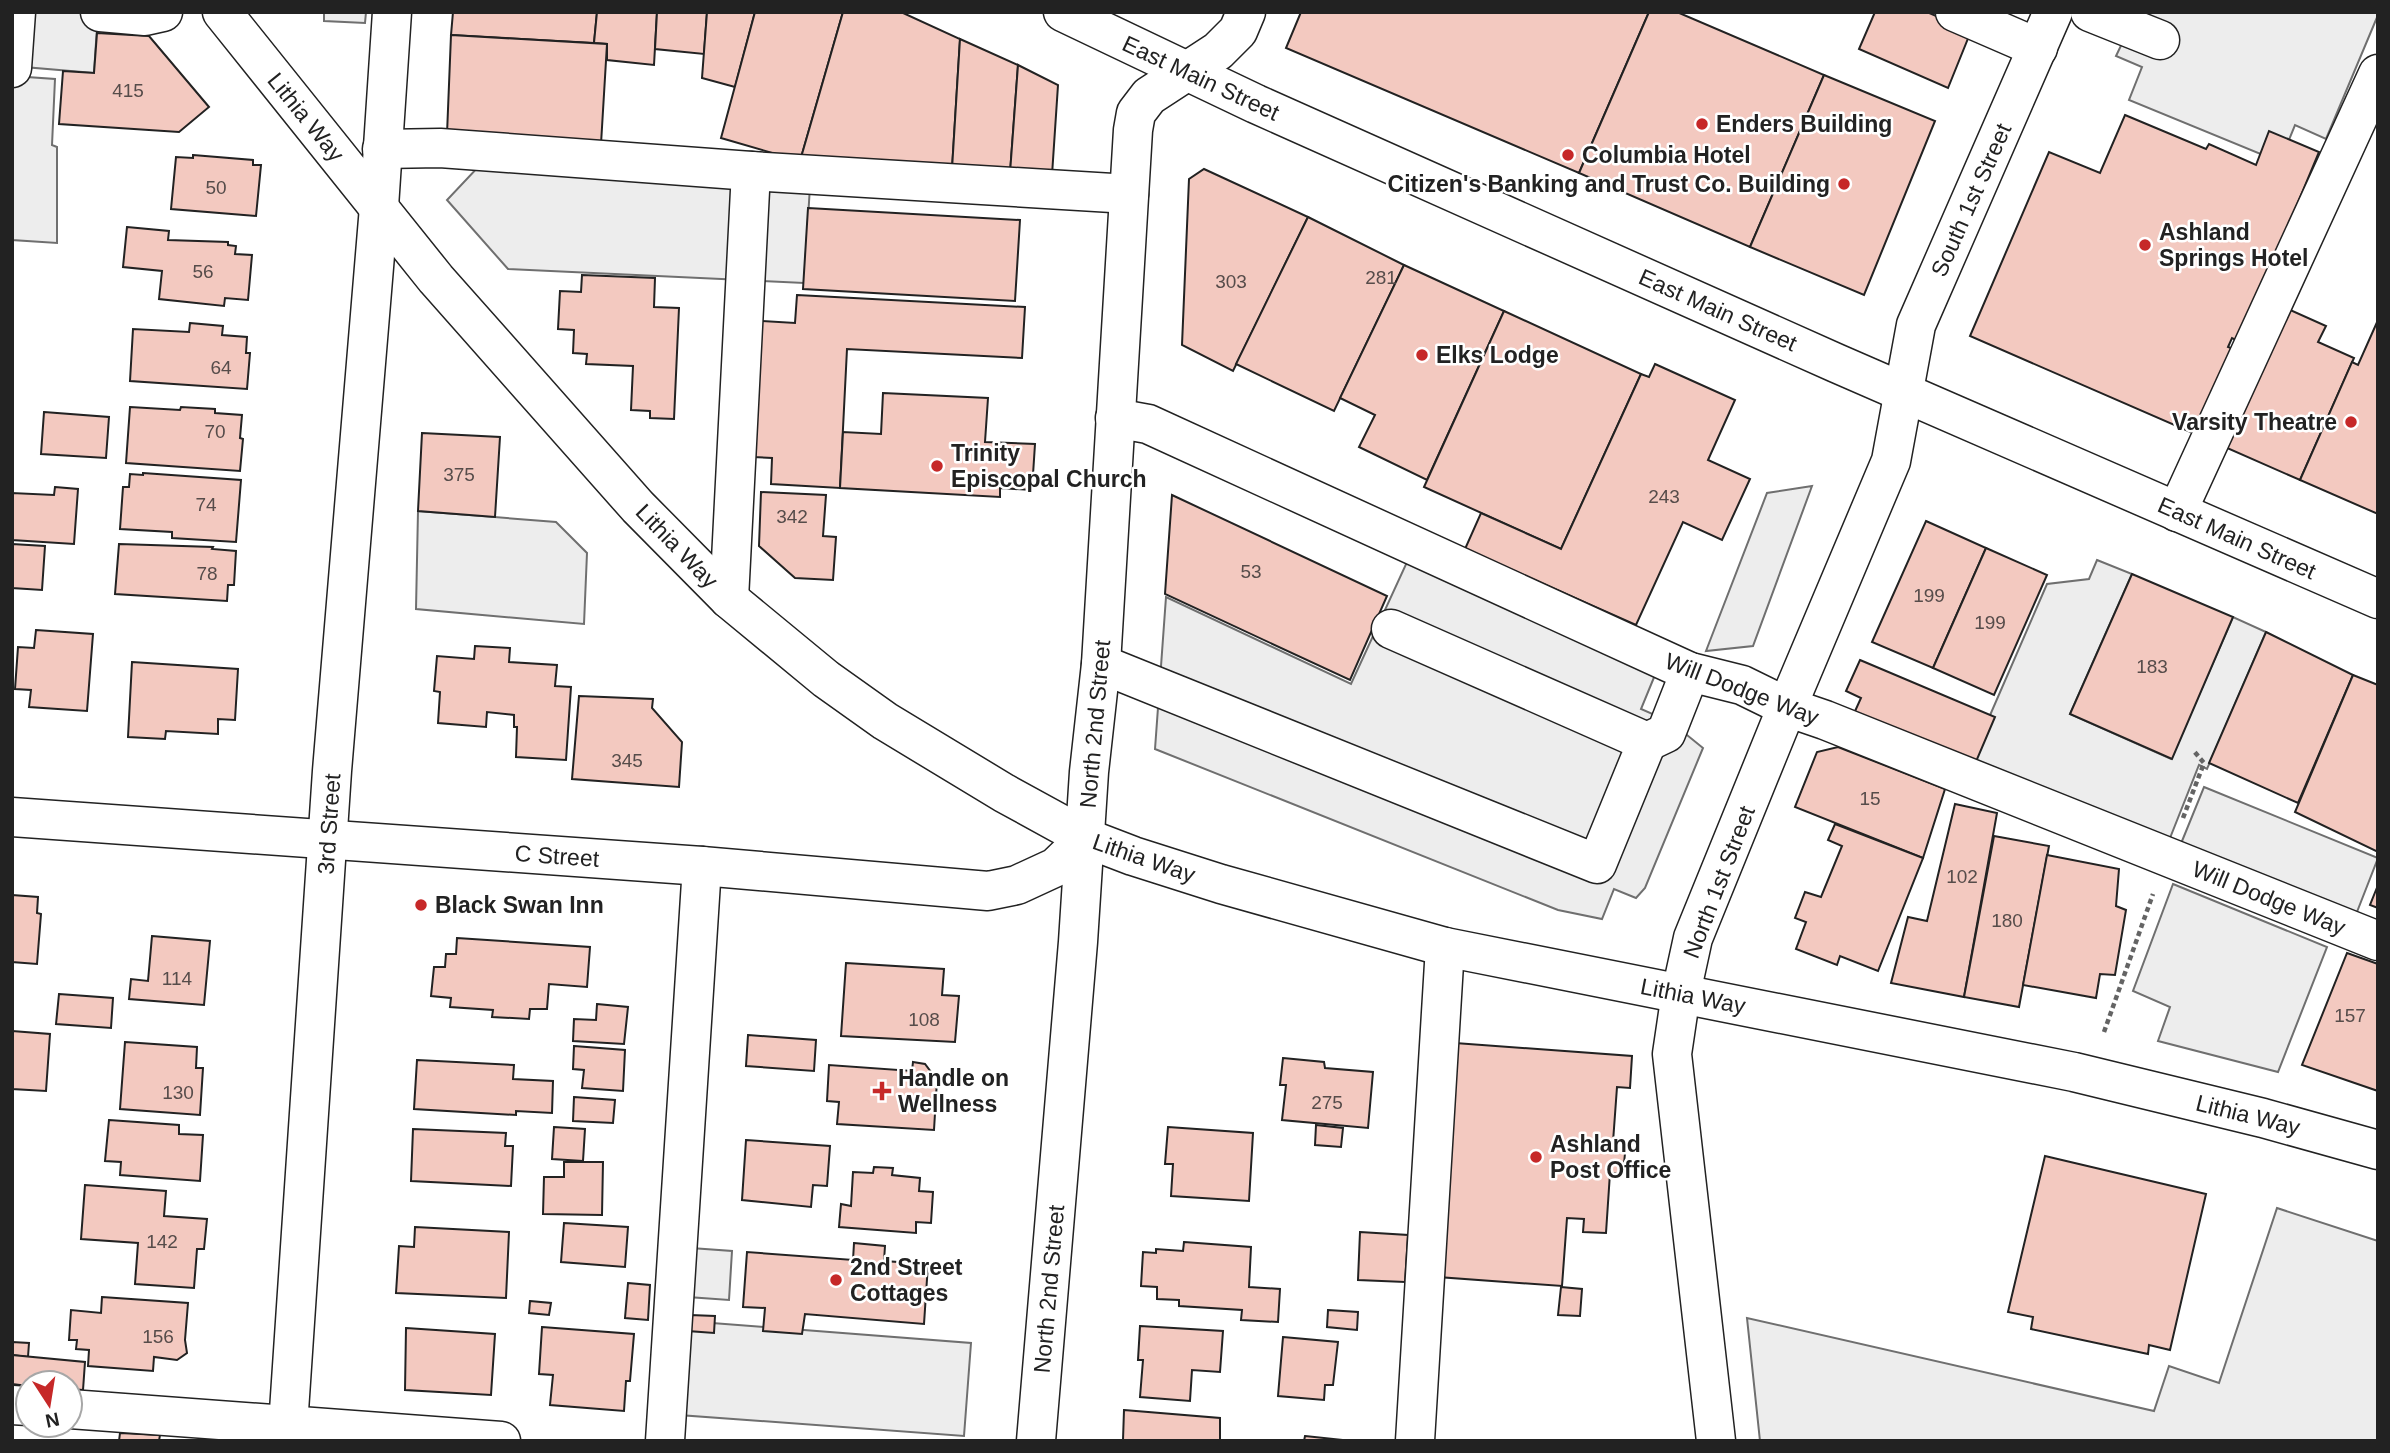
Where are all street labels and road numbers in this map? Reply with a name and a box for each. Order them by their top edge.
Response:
street label: East Main Street [1118,30,1284,126]
street label: Lithia Way [262,67,350,167]
street label: South 1st Street [1926,119,2017,281]
street label: East Main Street [1635,264,1801,357]
street label: East Main Street [2154,492,2320,585]
street label: Lithia Way [631,499,724,594]
street label: North 2nd Street [1075,638,1115,809]
street label: Will Dodge Way [1661,648,1823,730]
street label: 3rd Street [313,772,346,875]
street label: North 1st Street [1678,802,1760,962]
street label: Lithia Way [1089,828,1199,888]
street label: C Street [514,840,601,872]
street label: Will Dodge Way [2189,855,2350,941]
street label: Lithia Way [1638,973,1748,1019]
street label: Lithia Way [2193,1090,2303,1141]
street label: North 2nd Street [1029,1203,1069,1374]

